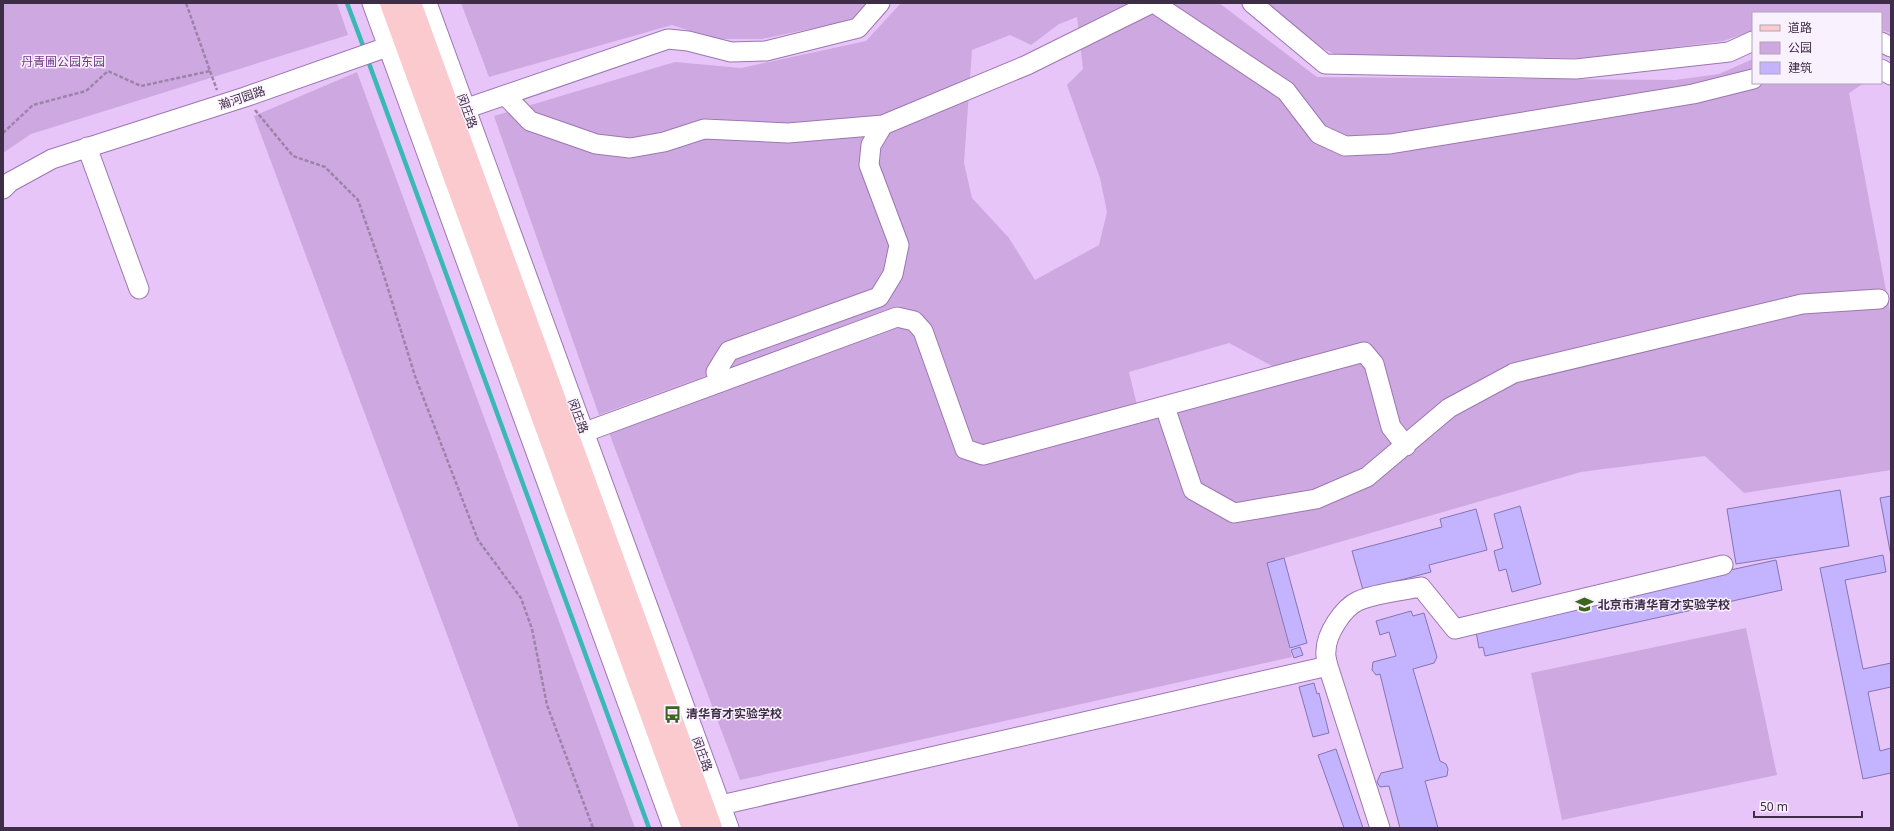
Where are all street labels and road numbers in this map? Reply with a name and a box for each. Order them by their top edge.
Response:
street label: 瀚河园路 [216,82,267,113]
street label: 闵庄路 [453,91,482,131]
street label: 闵庄路 [564,396,593,436]
street label: 闵庄路 [688,734,717,774]

